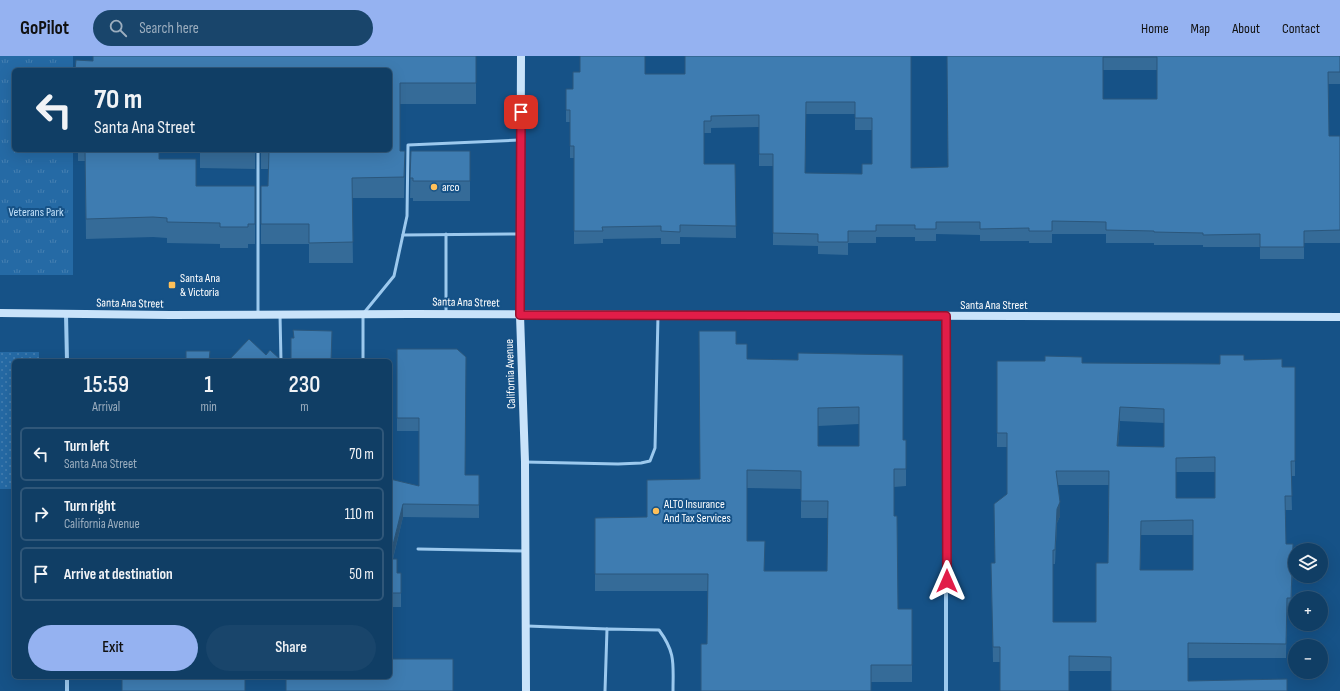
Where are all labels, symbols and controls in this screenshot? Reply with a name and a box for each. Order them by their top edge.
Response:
search box [93,10,373,46]
text: GoPilot [20,17,69,40]
icon: search [107,17,129,39]
text: Search here [139,19,199,38]
text: Home [1141,20,1169,37]
text: Map [1191,20,1210,37]
text: About [1232,20,1260,37]
text: Contact [1282,20,1320,37]
text: 70 m [94,83,142,116]
icon: left [28,84,80,136]
pin [504,95,538,129]
icon: arrive [510,101,532,123]
text: Santa Ana Street [94,117,195,138]
place label: arco [442,180,460,195]
marker: arco [429,182,439,192]
park label: Veterans Park [9,205,64,220]
place label: Santa Ana & Victoria [180,271,221,300]
marker: Santa Ana & Victoria [167,280,177,290]
street label: Santa Ana Street [432,294,500,311]
street label: Santa Ana Street [96,295,164,312]
street label: Santa Ana Street [960,298,1028,313]
street label: California Avenue [502,339,519,409]
text: 15:59 [84,370,129,399]
text: 1 [204,370,213,399]
text: 230 [289,370,320,399]
text: Arrival [92,399,120,415]
text: min [201,399,217,415]
text: m [300,399,309,415]
text: Turn left [64,437,109,456]
icon: left [30,443,52,465]
text: 70 m [349,445,374,464]
text: Santa Ana Street [64,456,137,472]
text: Turn right [64,497,116,516]
place label: ALTO Insurance And Tax Services [663,497,731,526]
icon: right [30,503,52,525]
text: 110 m [345,505,374,524]
marker: ALTO Insurance And Tax Services [651,506,661,516]
text: California Avenue [64,516,140,532]
map controls [1288,543,1328,679]
button: layers [1288,543,1328,583]
position arrow [926,560,968,602]
icon: arrive [30,563,52,585]
text: Arrive at destination [64,565,173,584]
text: 50 m [349,565,374,584]
button: + [1288,591,1328,631]
button: Exit [28,625,198,671]
button: Share [206,625,376,671]
button: − [1288,639,1328,679]

